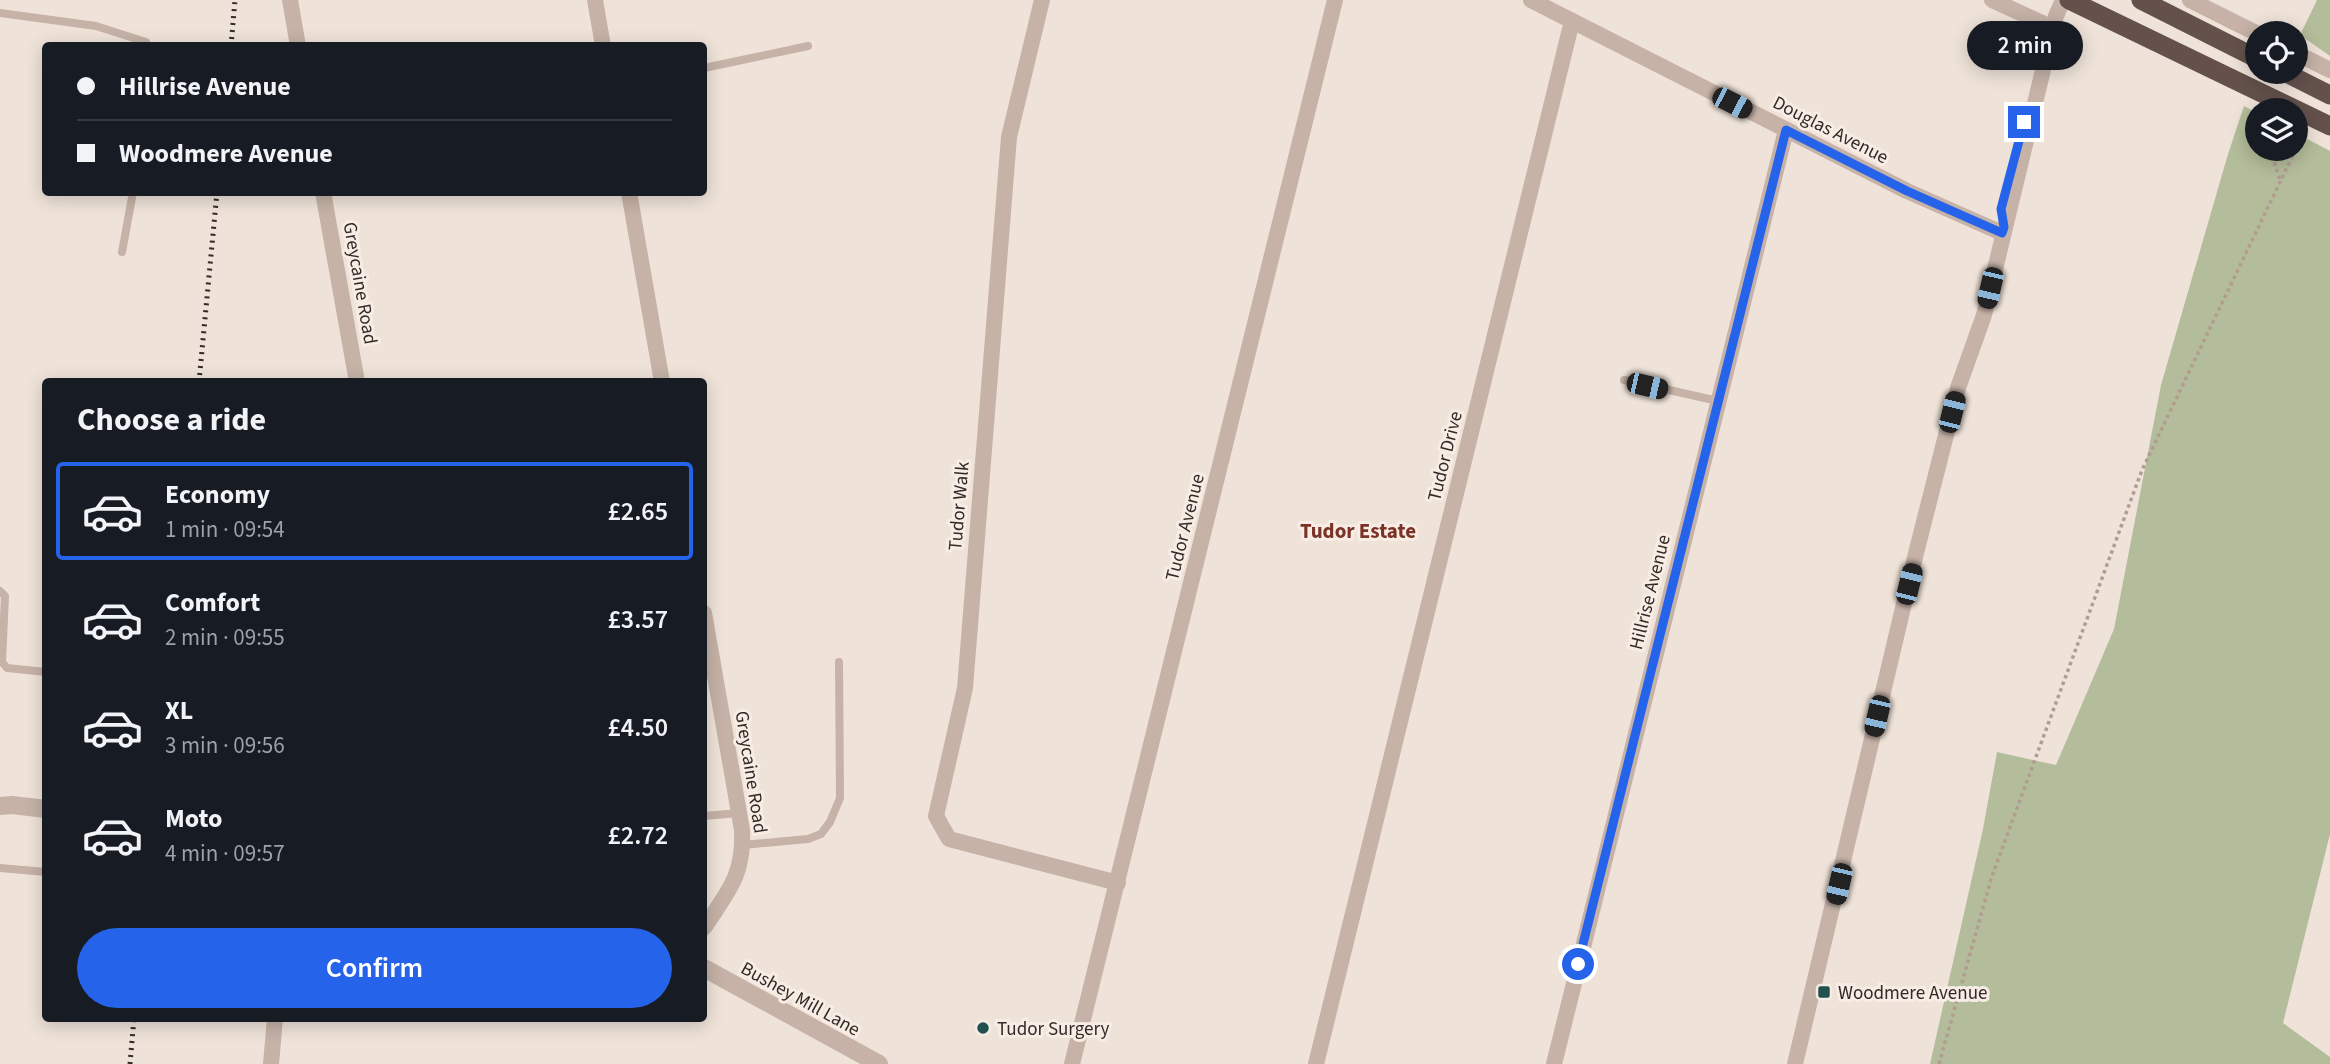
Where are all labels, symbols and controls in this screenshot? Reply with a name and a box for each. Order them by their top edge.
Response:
callout: 2 min [1966,20,2082,69]
map controls [2245,21,2308,161]
button: locate [2245,21,2308,84]
text: 2 min [1998,29,2052,62]
text: Hillrise Avenue [119,68,291,105]
car [1709,84,1756,122]
street label: Douglas Avenue [1768,90,1893,171]
button: layers [2245,98,2308,161]
route end [2008,106,2040,138]
text: Woodmere Avenue [119,135,333,172]
street label: Greycaine Road [335,220,384,346]
car [1976,265,2005,311]
car [1625,371,1670,401]
car [1937,389,1968,435]
text: Choose a ride [77,397,266,443]
street label: Tudor Drive [1421,408,1470,504]
street label: Tudor Walk [942,460,977,552]
street label: Tudor Avenue [1159,471,1212,584]
text: Economy [165,476,270,513]
icon: car [81,480,144,543]
text: £2.65 [607,493,668,530]
text: 1 min · 09:54 [165,513,285,546]
district label: Tudor Estate [1300,516,1416,546]
street label: Hillrise Avenue [1623,532,1678,653]
car [1894,561,1925,607]
text: Comfort [165,584,260,621]
icon: car [81,588,144,651]
text: £3.57 [607,601,668,638]
text: 2 min · 09:55 [165,621,285,654]
text: XL [165,692,193,729]
car [1863,693,1892,739]
icon: car [81,696,144,759]
text: £4.50 [607,709,668,746]
street label: Greycaine Road [728,709,774,835]
text: 3 min · 09:56 [165,729,285,762]
text: Moto [165,800,222,837]
icon: car [81,804,144,867]
text: £2.72 [607,817,668,854]
text: 4 min · 09:57 [165,837,285,870]
car [1825,861,1854,907]
button: Confirm [77,928,672,1008]
route start [1562,948,1594,980]
street label: Bushey Mill Lane [736,955,865,1043]
place label: Woodmere Avenue [1838,980,1987,1007]
marker: Woodmere Avenue [1816,984,1832,1000]
place label: Tudor Surgery [997,1016,1110,1043]
marker: Tudor Surgery [975,1020,991,1036]

